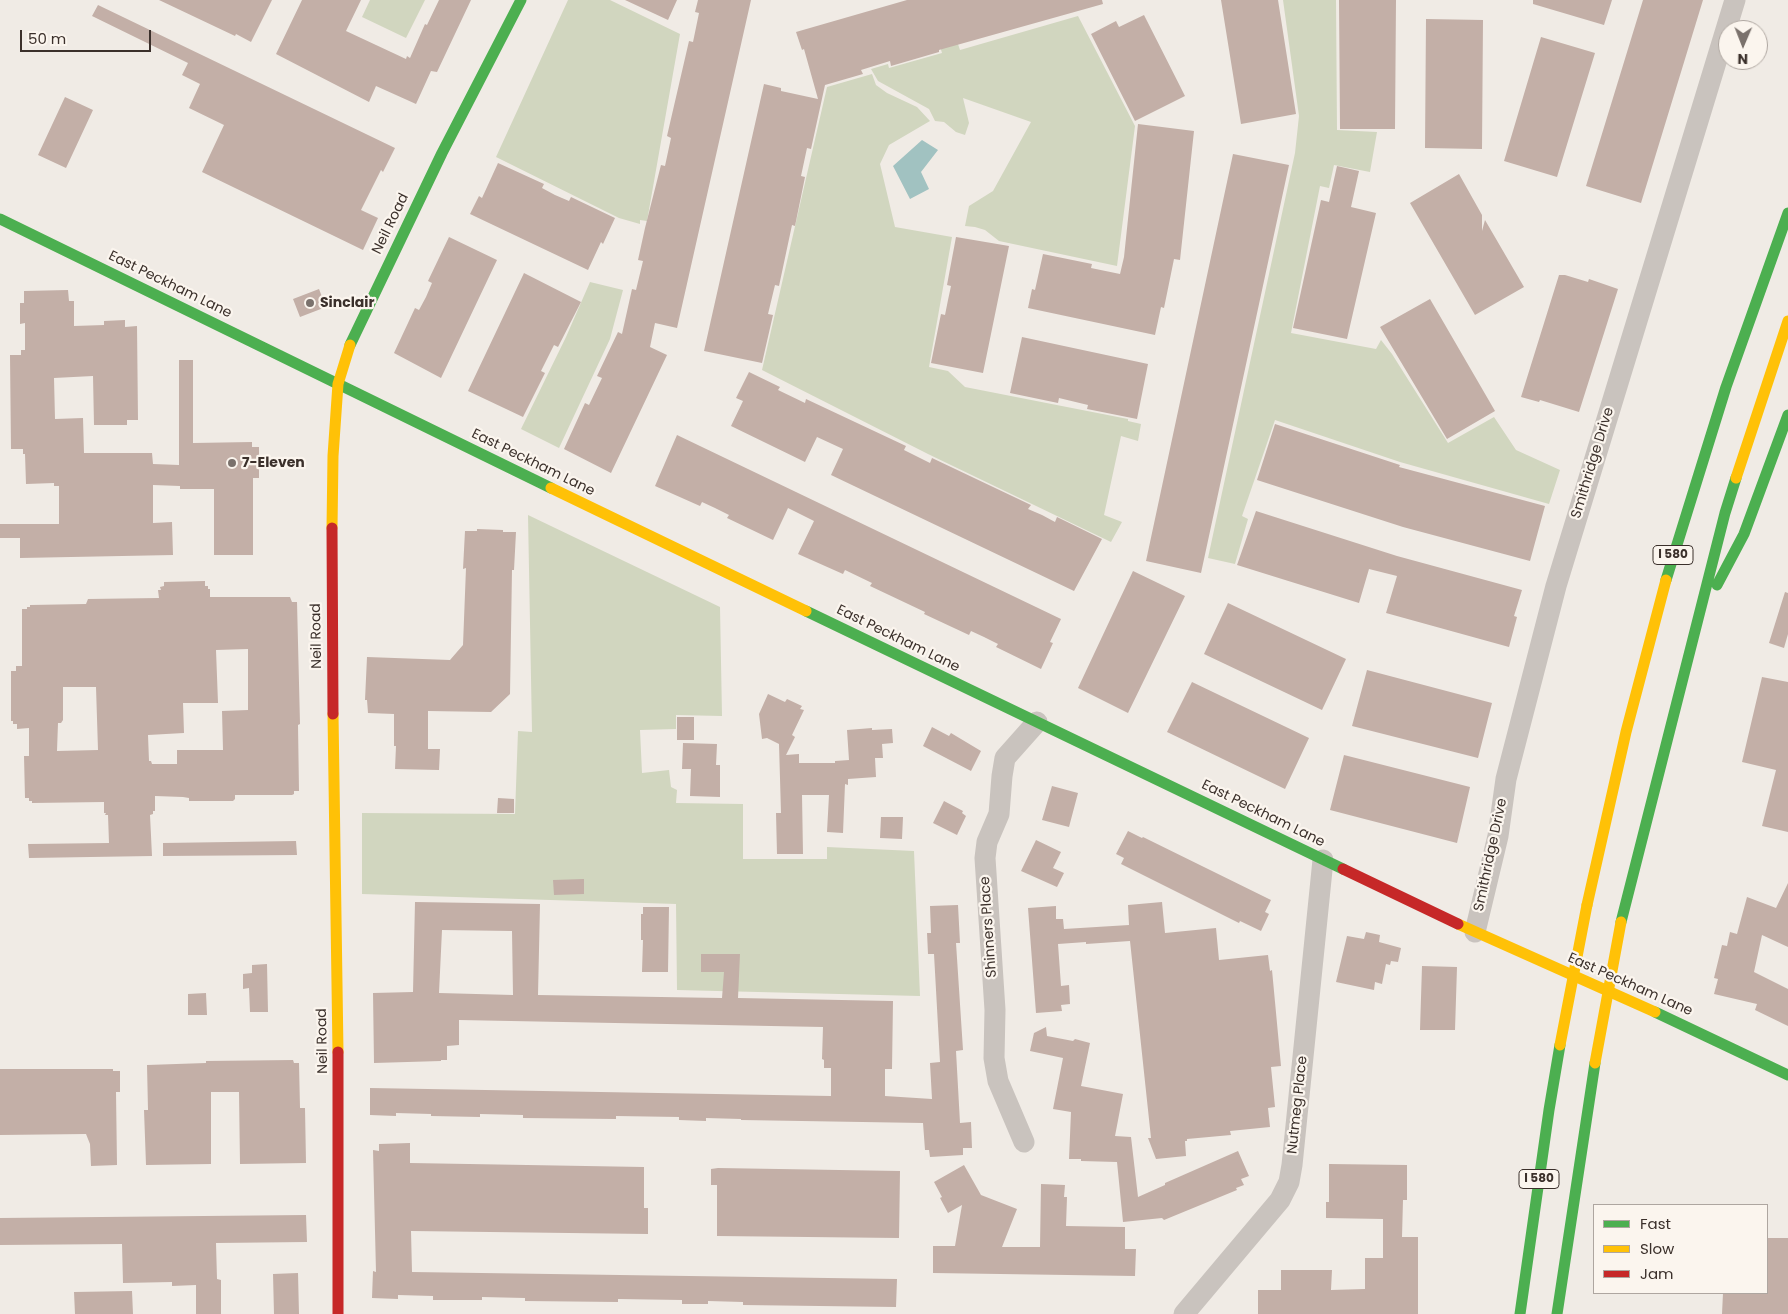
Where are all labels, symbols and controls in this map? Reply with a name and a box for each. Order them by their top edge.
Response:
scale bar [22,20,154,52]
north arrow [1718,20,1768,70]
text: 50 m [28,28,66,49]
text: N [1737,49,1748,69]
street label: Neil Road [369,191,413,257]
street label: East Peckham Lane [106,248,234,322]
place label: Sinclair [320,295,374,311]
marker: Sinclair [304,297,316,309]
street label: Smithridge Drive [1568,405,1618,521]
street label: East Peckham Lane [469,426,597,500]
place label: 7-Eleven [242,455,305,471]
marker: 7-Eleven [226,457,238,469]
road number: I 580 [1653,546,1693,564]
street label: East Peckham Lane [834,602,962,676]
street label: Neil Road [308,603,326,669]
street label: East Peckham Lane [1199,777,1327,851]
street label: Smithridge Drive [1471,797,1511,913]
street label: Shinners Place [977,876,1001,978]
street label: East Peckham Lane [1565,950,1695,1020]
street label: Neil Road [314,1008,332,1074]
street label: Nutmeg Place [1285,1055,1311,1155]
road number: I 580 [1519,1170,1559,1188]
legend [1593,1204,1768,1294]
text: Fast [1640,1213,1671,1234]
text: Slow [1640,1238,1674,1259]
text: Jam [1640,1263,1674,1284]

